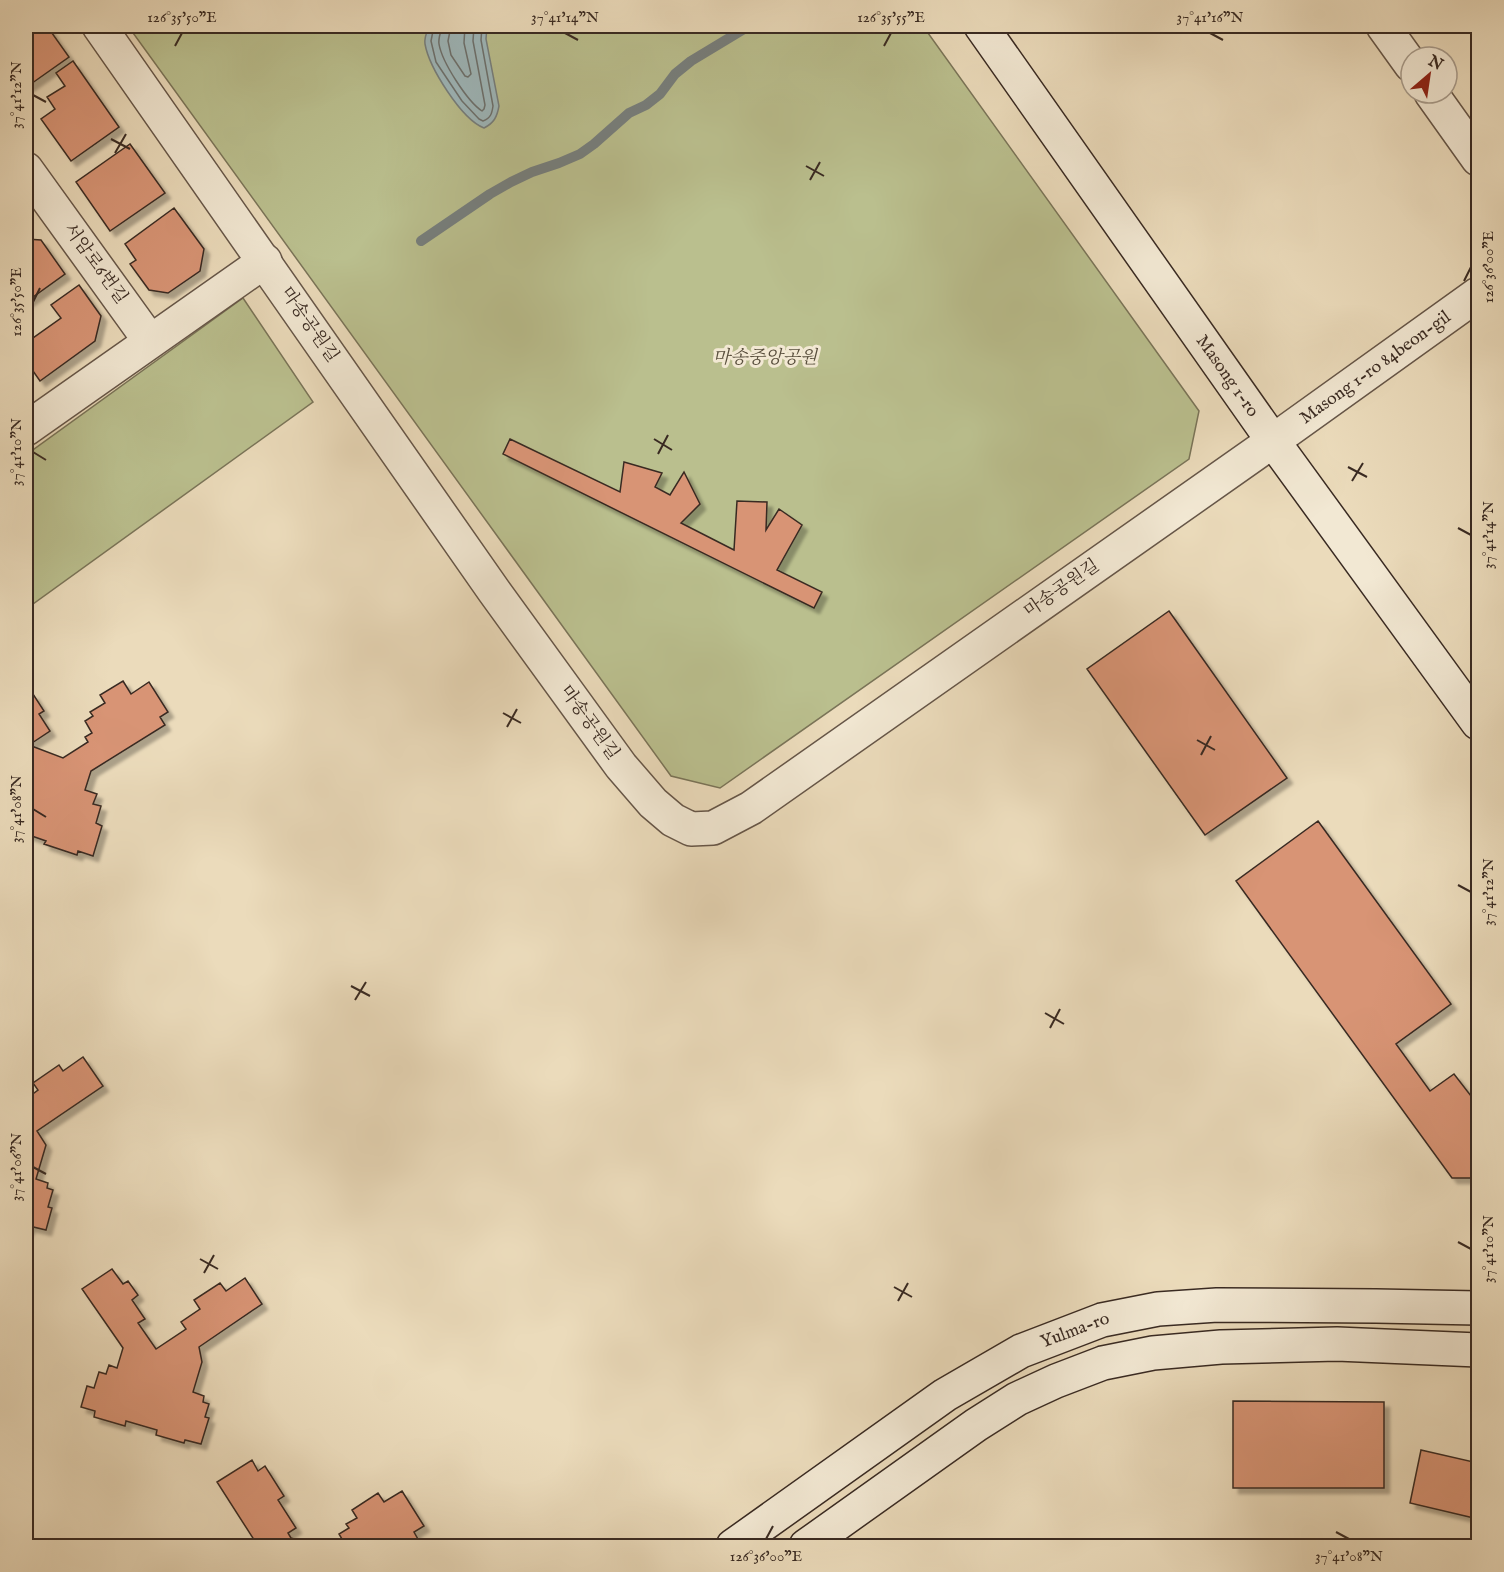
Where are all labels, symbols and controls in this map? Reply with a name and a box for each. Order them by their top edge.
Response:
text: 126°35'50"E [147,8,217,27]
text: 37°41'14"N [531,8,599,27]
text: 126°35'55"E [857,8,925,27]
text: 37°41'16"N [1177,8,1243,27]
north arrow [1399,45,1459,105]
text: N [1424,51,1446,76]
text: 37°41'12"N [7,61,26,129]
street label: 서암로6번길 [58,219,132,309]
text: 126°36'00"E [1479,231,1498,303]
text: 126°35'50"E [7,267,26,337]
street label: 마송공원길 [275,283,343,367]
street label: Masong 1-ro 84beon-gil [1295,306,1455,429]
street label: Masong 1-ro [1190,330,1264,422]
park label: 마송중앙공원 [713,347,819,370]
text: 37°41'10"N [7,418,26,486]
text: 37°41'14"N [1479,501,1498,569]
street label: 마송공원길 [1020,555,1104,623]
street label: 마송공원길 [554,681,624,765]
text: 37°41'08"N [7,775,26,843]
text: 37°41'12"N [1479,858,1498,926]
text: 37°41'06"N [7,1133,26,1201]
text: 37°41'10"N [1479,1215,1498,1283]
street label: Yulma-ro [1037,1307,1112,1354]
text: 126°36'00"E [730,1547,802,1566]
text: 37°41'08"N [1315,1547,1383,1566]

